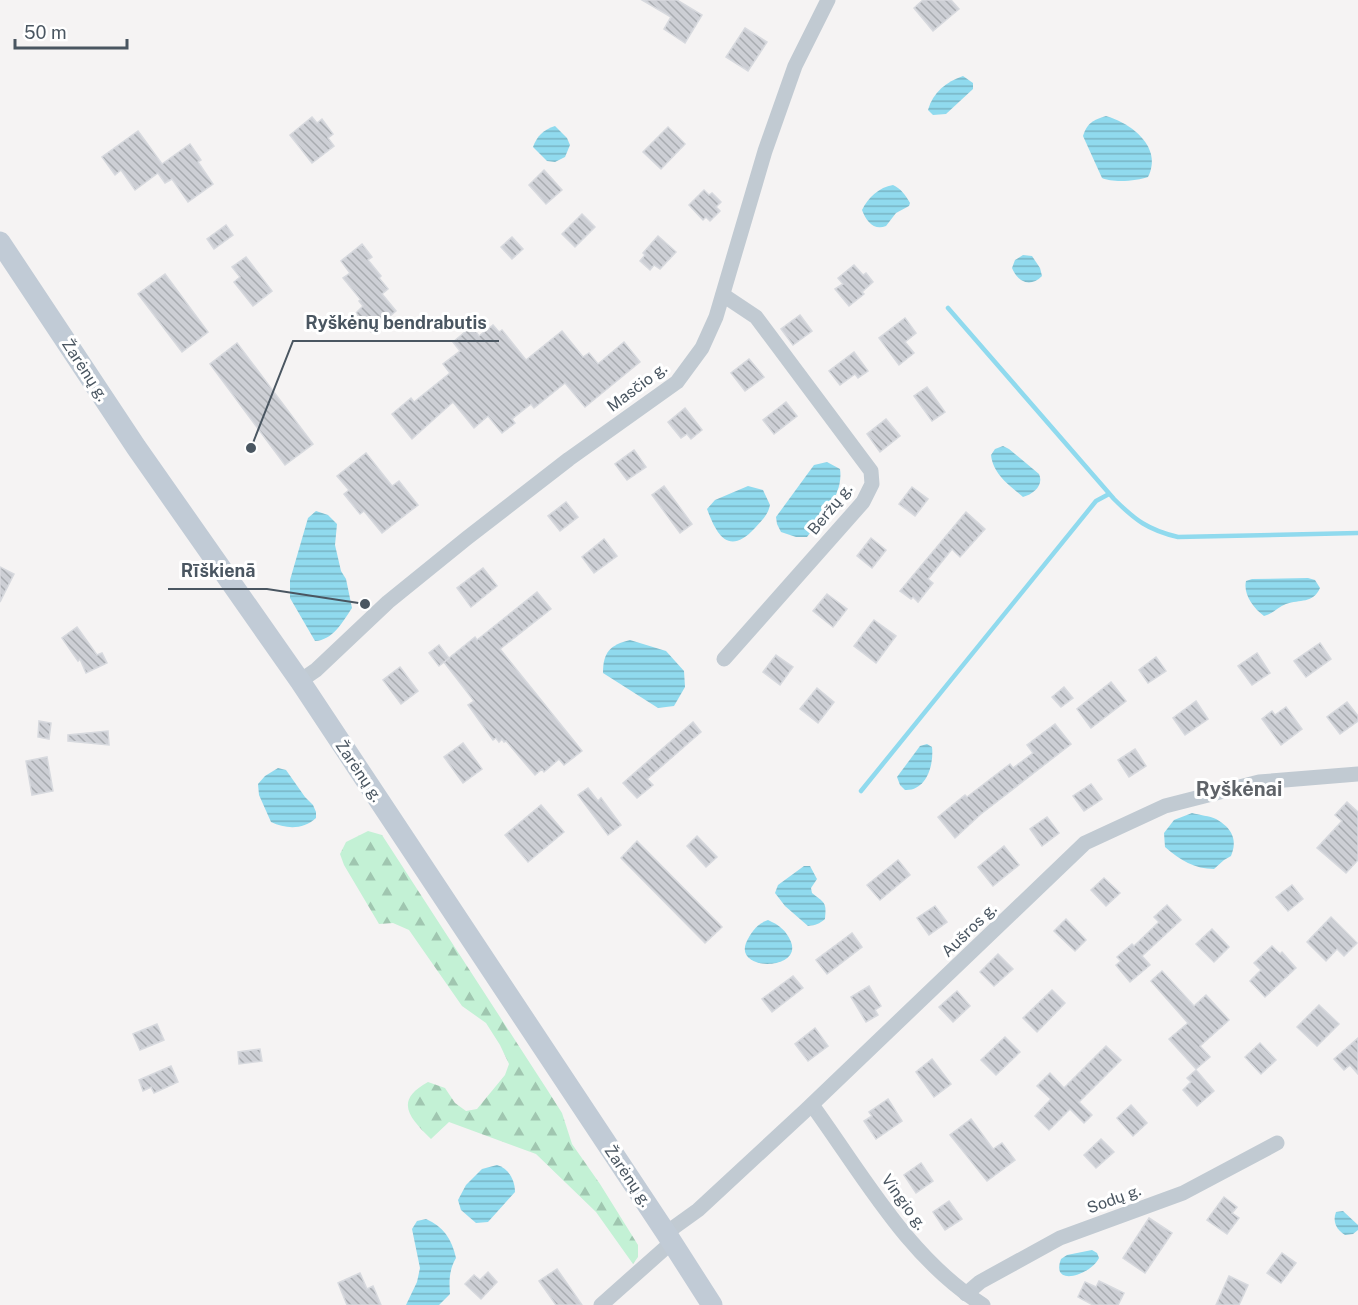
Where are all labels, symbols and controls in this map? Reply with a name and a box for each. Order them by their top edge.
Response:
scale bar [15,12,128,50]
text: 50 m [24,22,67,43]
callout: Ryškėnų bendrabutis [293,305,499,341]
text: Ryškėnų bendrabutis [305,312,487,333]
street label: Žarėnų g. [58,335,113,405]
street label: Masčio g. [603,358,671,416]
street label: Beržų g. [804,479,856,539]
callout: Rīškienā [168,553,267,589]
text: Rīškienā [181,560,255,581]
street label: Žarėnų g. [331,736,387,805]
district label: Ryškėnai [1196,777,1282,801]
street label: Aušros g. [938,899,1000,961]
street label: Žarėnų g. [600,1141,656,1210]
street label: Vingio g. [877,1170,931,1234]
street label: Sodų g. [1084,1180,1144,1218]

